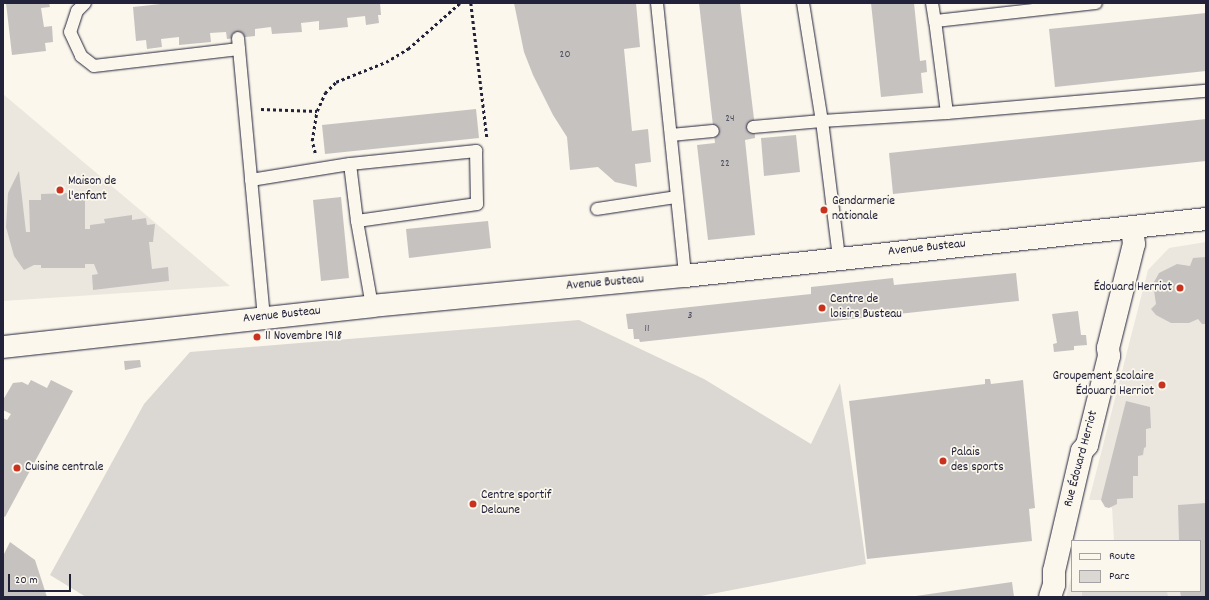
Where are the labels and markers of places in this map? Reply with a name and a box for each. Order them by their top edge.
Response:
place label: Maison de l'enfant [68,175,116,206]
marker: Maison de l'enfant [55,185,65,195]
place label: Gendarmerie nationale [832,195,895,226]
marker: Gendarmerie nationale [819,205,829,215]
place label: Édouard Herriot [1094,280,1172,296]
marker: Édouard Herriot [1175,283,1185,293]
place label: Centre de loisirs Busteau [830,293,902,324]
marker: Centre de loisirs Busteau [817,303,827,313]
place label: 11 Novembre 1918 [265,329,342,345]
marker: 11 Novembre 1918 [252,332,262,342]
place label: Groupement scolaire Édouard Herriot [1052,370,1154,401]
marker: Groupement scolaire Édouard Herriot [1157,380,1167,390]
place label: Palais des sports [951,446,1004,477]
marker: Palais des sports [938,456,948,466]
place label: Cuisine centrale [25,460,103,476]
marker: Cuisine centrale [12,463,22,473]
place label: Centre sportif Delaune [481,489,551,520]
marker: Centre sportif Delaune [468,499,478,509]

